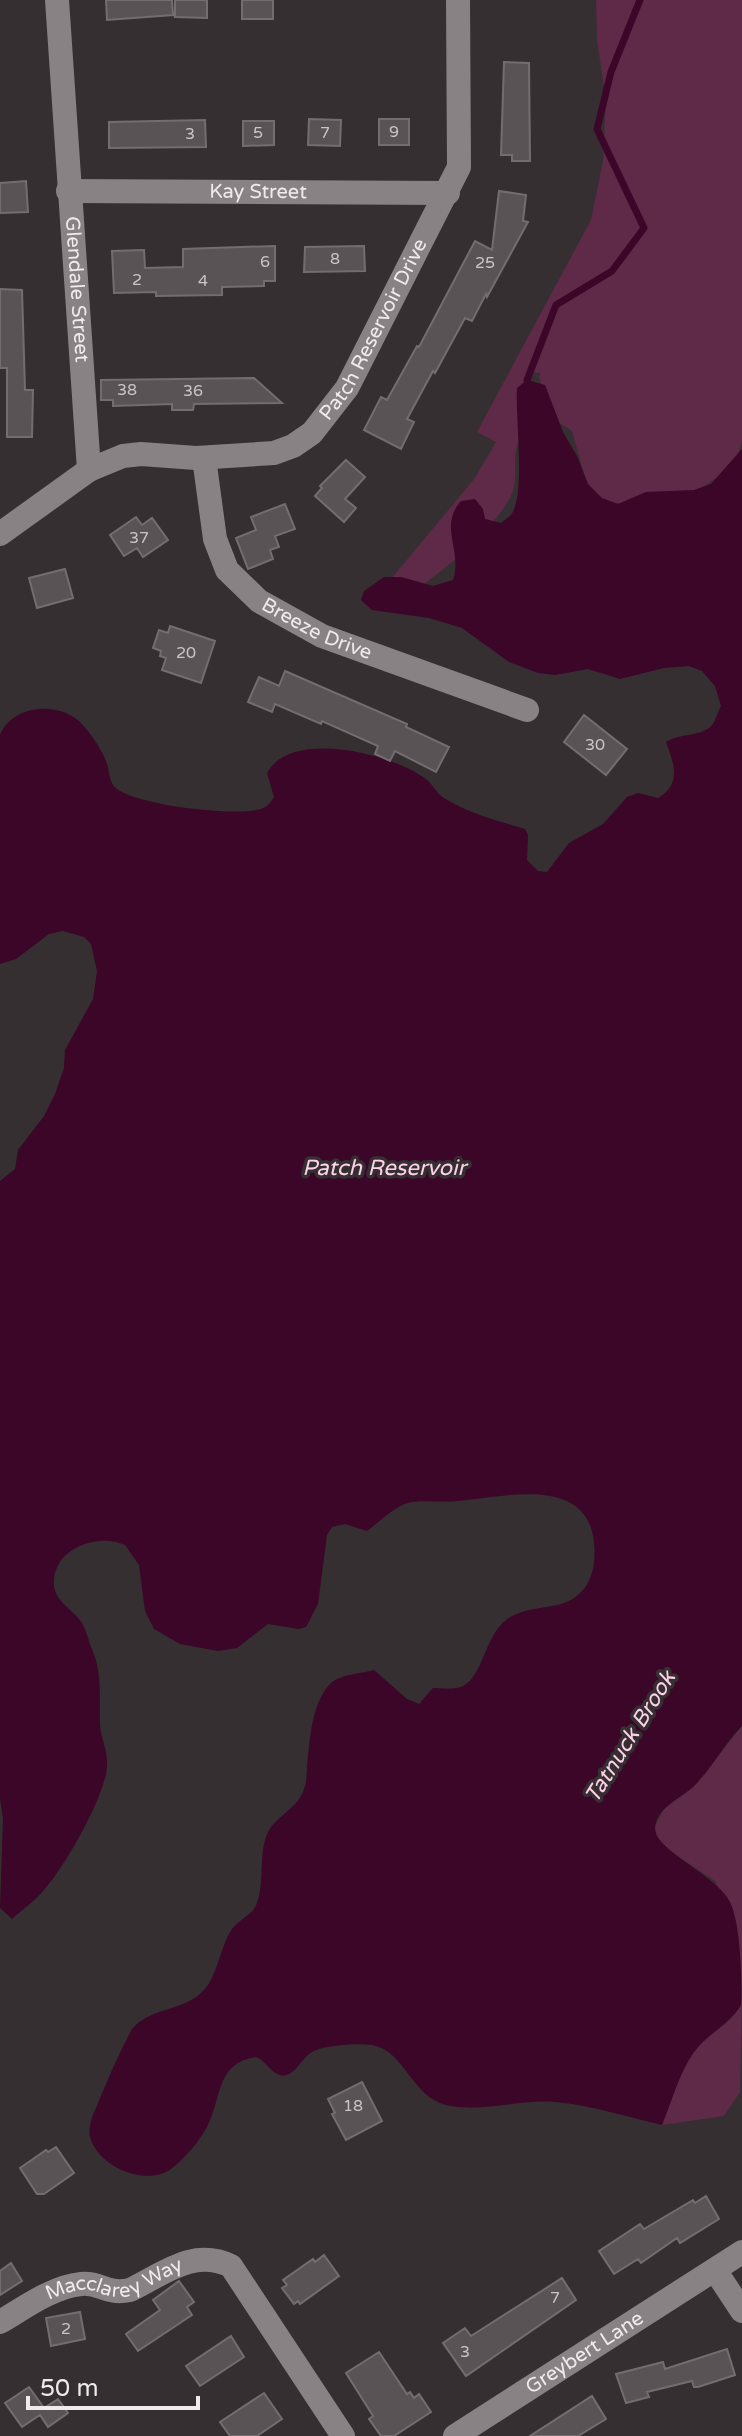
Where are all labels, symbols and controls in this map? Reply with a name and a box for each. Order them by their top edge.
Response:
house number: 9 [389,122,399,142]
house number: 5 [253,123,263,143]
house number: 7 [320,123,330,143]
house number: 3 [185,124,195,144]
street label: Kay Street [209,180,307,204]
street label: Glendale Street [60,216,94,363]
street label: Patch Reservoir Drive [314,235,433,425]
house number: 8 [330,249,340,269]
house number: 6 [260,252,270,272]
house number: 25 [475,253,495,273]
house number: 2 [132,270,142,290]
house number: 4 [198,271,208,291]
house number: 38 [117,380,137,400]
house number: 36 [183,381,203,401]
house number: 37 [129,528,149,548]
street label: Breeze Drive [257,593,375,665]
house number: 20 [176,643,196,663]
house number: 30 [585,735,605,755]
water label: Patch Reservoir [302,1155,468,1181]
water label: Tatnuck Brook [579,1665,682,1808]
house number: 18 [343,2096,363,2116]
street label: Macclarey Way [42,2253,186,2306]
house number: 7 [550,2288,560,2308]
street label: Greybert Lane [521,2306,648,2399]
house number: 2 [61,2319,71,2339]
house number: 3 [460,2342,470,2362]
scale bar [28,2360,198,2410]
text: 50 m [40,2374,98,2403]

